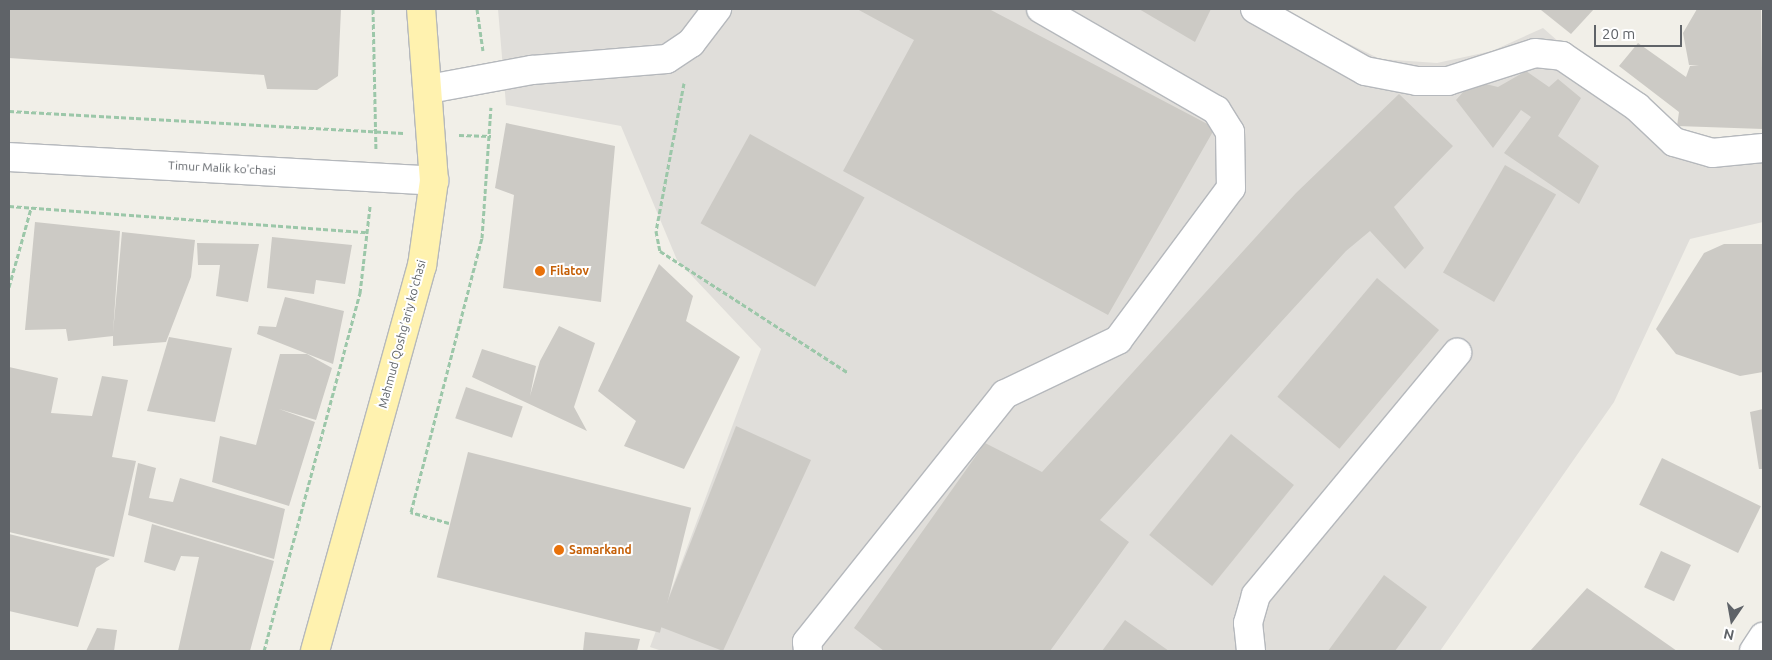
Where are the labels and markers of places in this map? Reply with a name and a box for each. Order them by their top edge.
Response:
place label: Filatov [550,264,589,278]
marker: Filatov [534,265,546,277]
place label: Samarkand [569,543,632,557]
marker: Samarkand [553,544,565,556]

